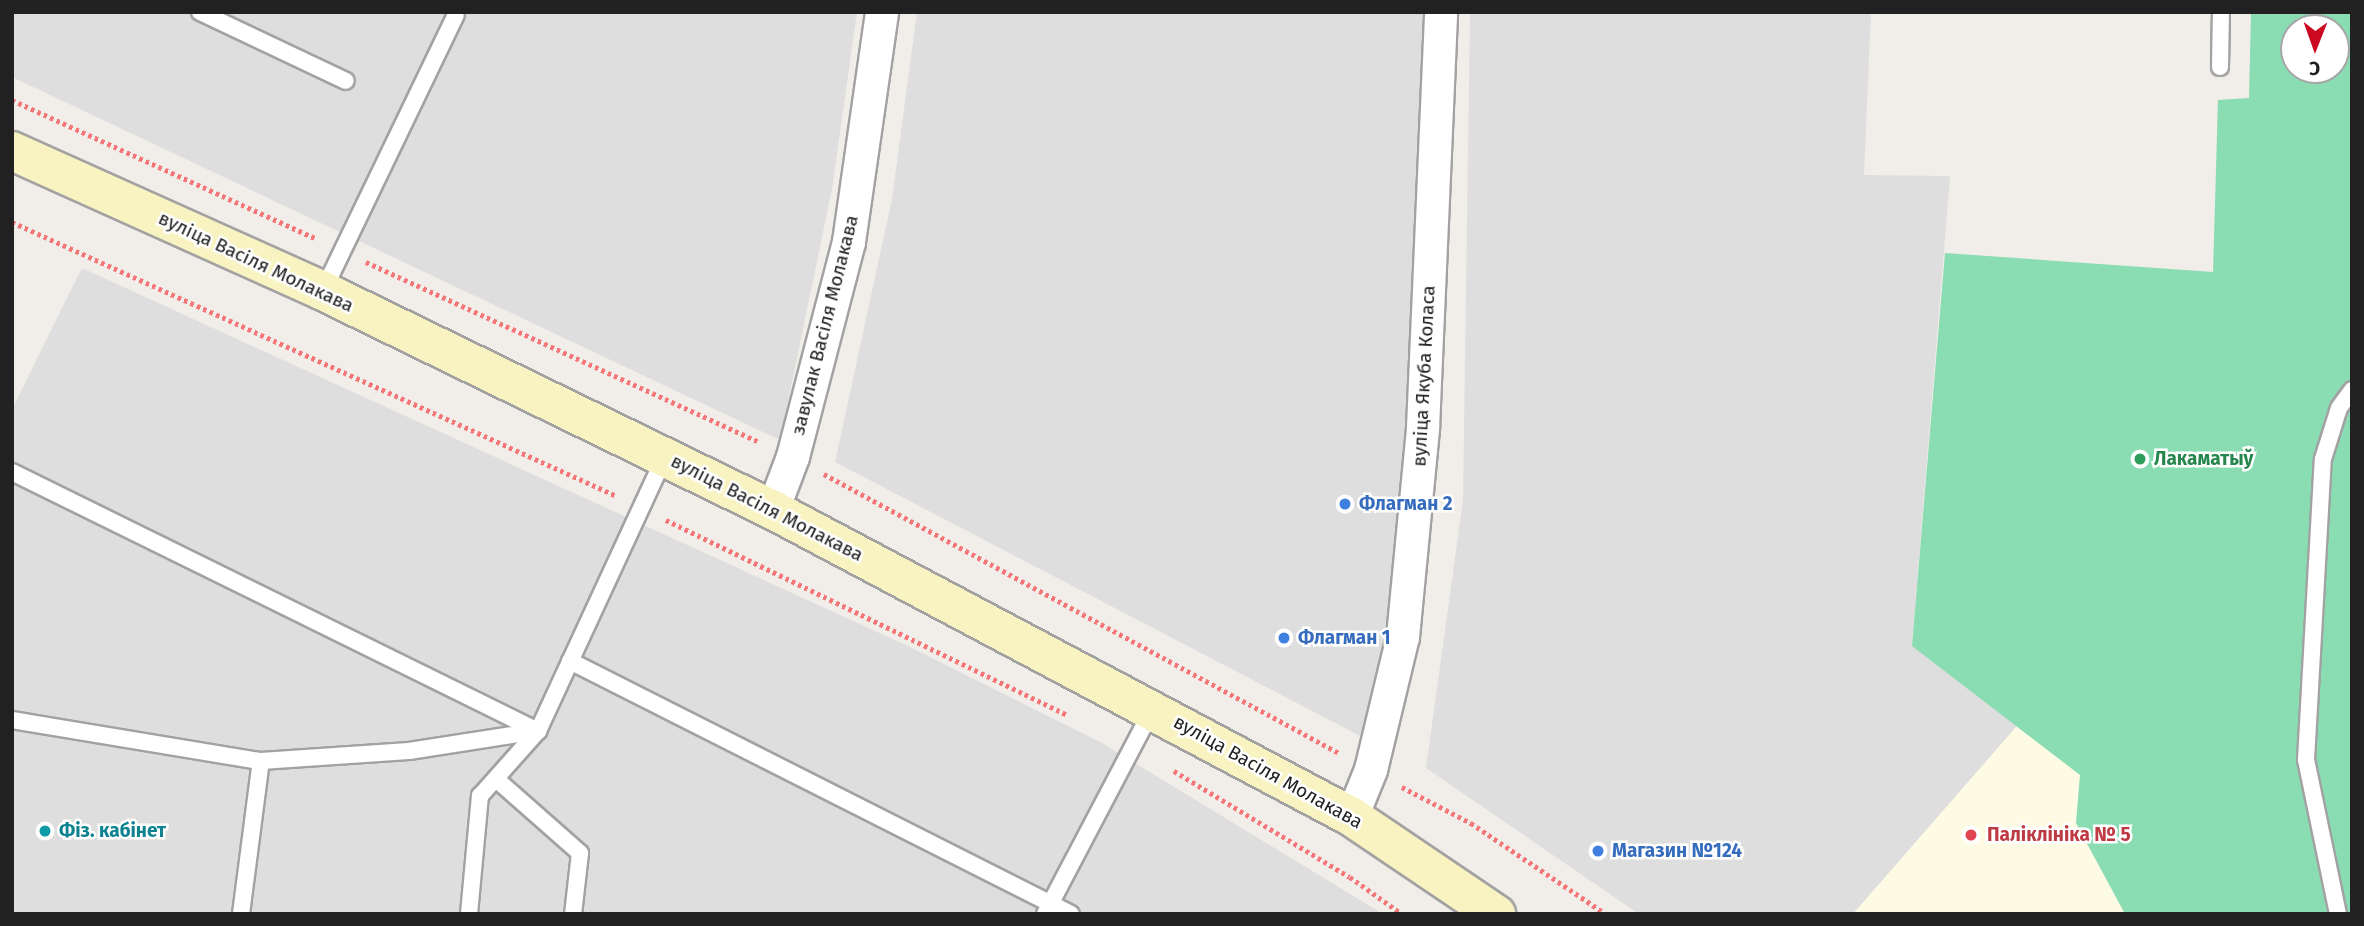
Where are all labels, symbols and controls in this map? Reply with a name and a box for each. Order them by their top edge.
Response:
north arrow [2280,14,2350,84]
text: С [2309,57,2320,80]
street label: вуліца Васіля Молакава [155,207,357,317]
street label: завулак Васіля Молакава [787,213,863,437]
street label: вуліца Якуба Коласа [1408,285,1440,467]
place label: Лакаматыў [2154,448,2253,470]
street label: вуліца Васіля Молакава [667,450,867,566]
marker: Лакаматыў [2132,451,2148,467]
place label: Флагман 2 [1359,493,1453,515]
marker: Флагман 2 [1337,496,1353,512]
place label: Флагман 1 [1298,627,1391,649]
marker: Флагман 1 [1276,630,1292,646]
street label: вуліца Васіля Молакава [1169,710,1367,834]
place label: Фіз. кабінет [59,820,166,842]
marker: Фіз. кабінет [37,823,53,839]
place label: Паліклініка № 5 [1987,824,2131,846]
marker: Паліклініка № 5 [1961,825,1981,845]
place label: Магазин №124 [1612,840,1742,862]
marker: Магазин №124 [1590,843,1606,859]

